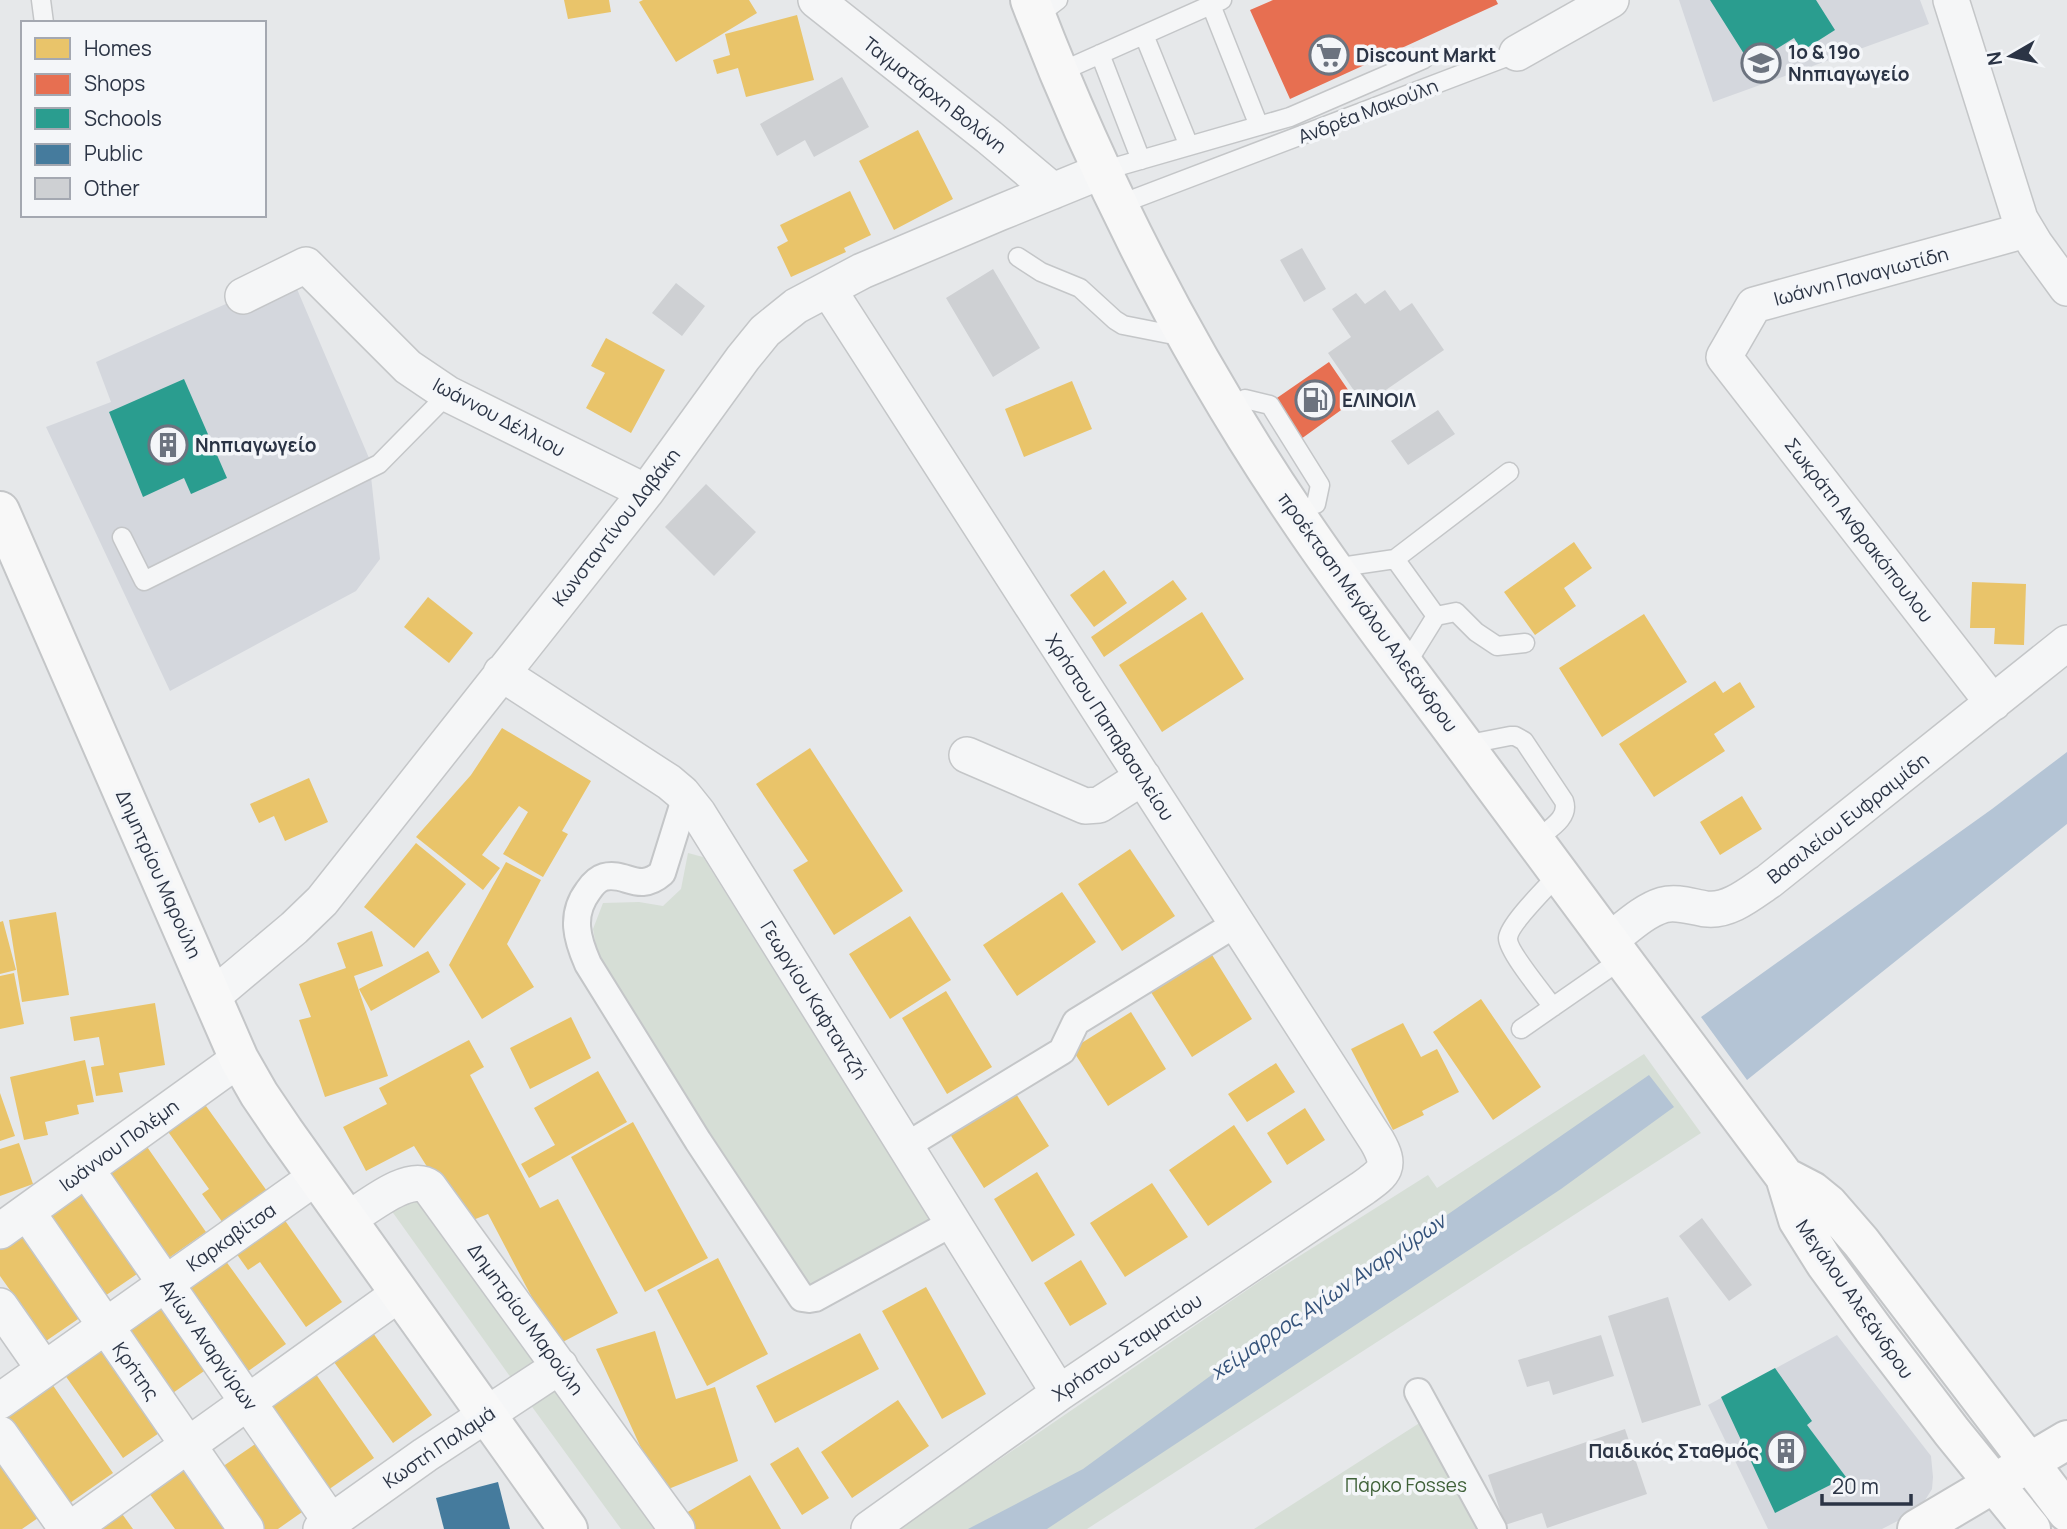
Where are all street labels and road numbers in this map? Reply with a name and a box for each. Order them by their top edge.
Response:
street label: Ταγματάρχη Βολάνη [858,31,1012,159]
street label: Ανδρέα Μακούλη [1294,72,1442,150]
street label: Ιωάννη Παναγιωτίδη [1771,240,1951,312]
street label: Ιωάννου Δέλλιου [428,371,570,463]
street label: Σωκράτη Ανθρακόπουλου [1779,432,1939,628]
street label: Κωνσταντίνου Δαβάκη [546,443,686,611]
street label: προέκταση Μεγάλου Αλεξάνδρου [1272,487,1464,737]
street label: Χρήστου Παπαβασιλείου [1040,629,1180,825]
street label: Βασιλείου Ευφραιμίδη [1762,746,1934,890]
street label: Δημητρίου Μαρούλη [110,786,208,962]
street label: Γεωργίου Καφταντζή [755,916,873,1084]
street label: Ιωάννου Πολέμη [54,1093,184,1197]
street label: Καρκαβίτσα [181,1197,281,1277]
street label: Μεγάλου Αλεξάνδρου [1790,1214,1920,1384]
street label: Δημητρίου Μαρούλη [462,1238,590,1400]
street label: Αγίων Αναργύρων [154,1274,264,1416]
street label: Χρήστου Σταματίου [1047,1287,1207,1407]
street label: Κρήτης [107,1337,165,1405]
street label: Κωστή Παλαμά [378,1400,500,1494]

